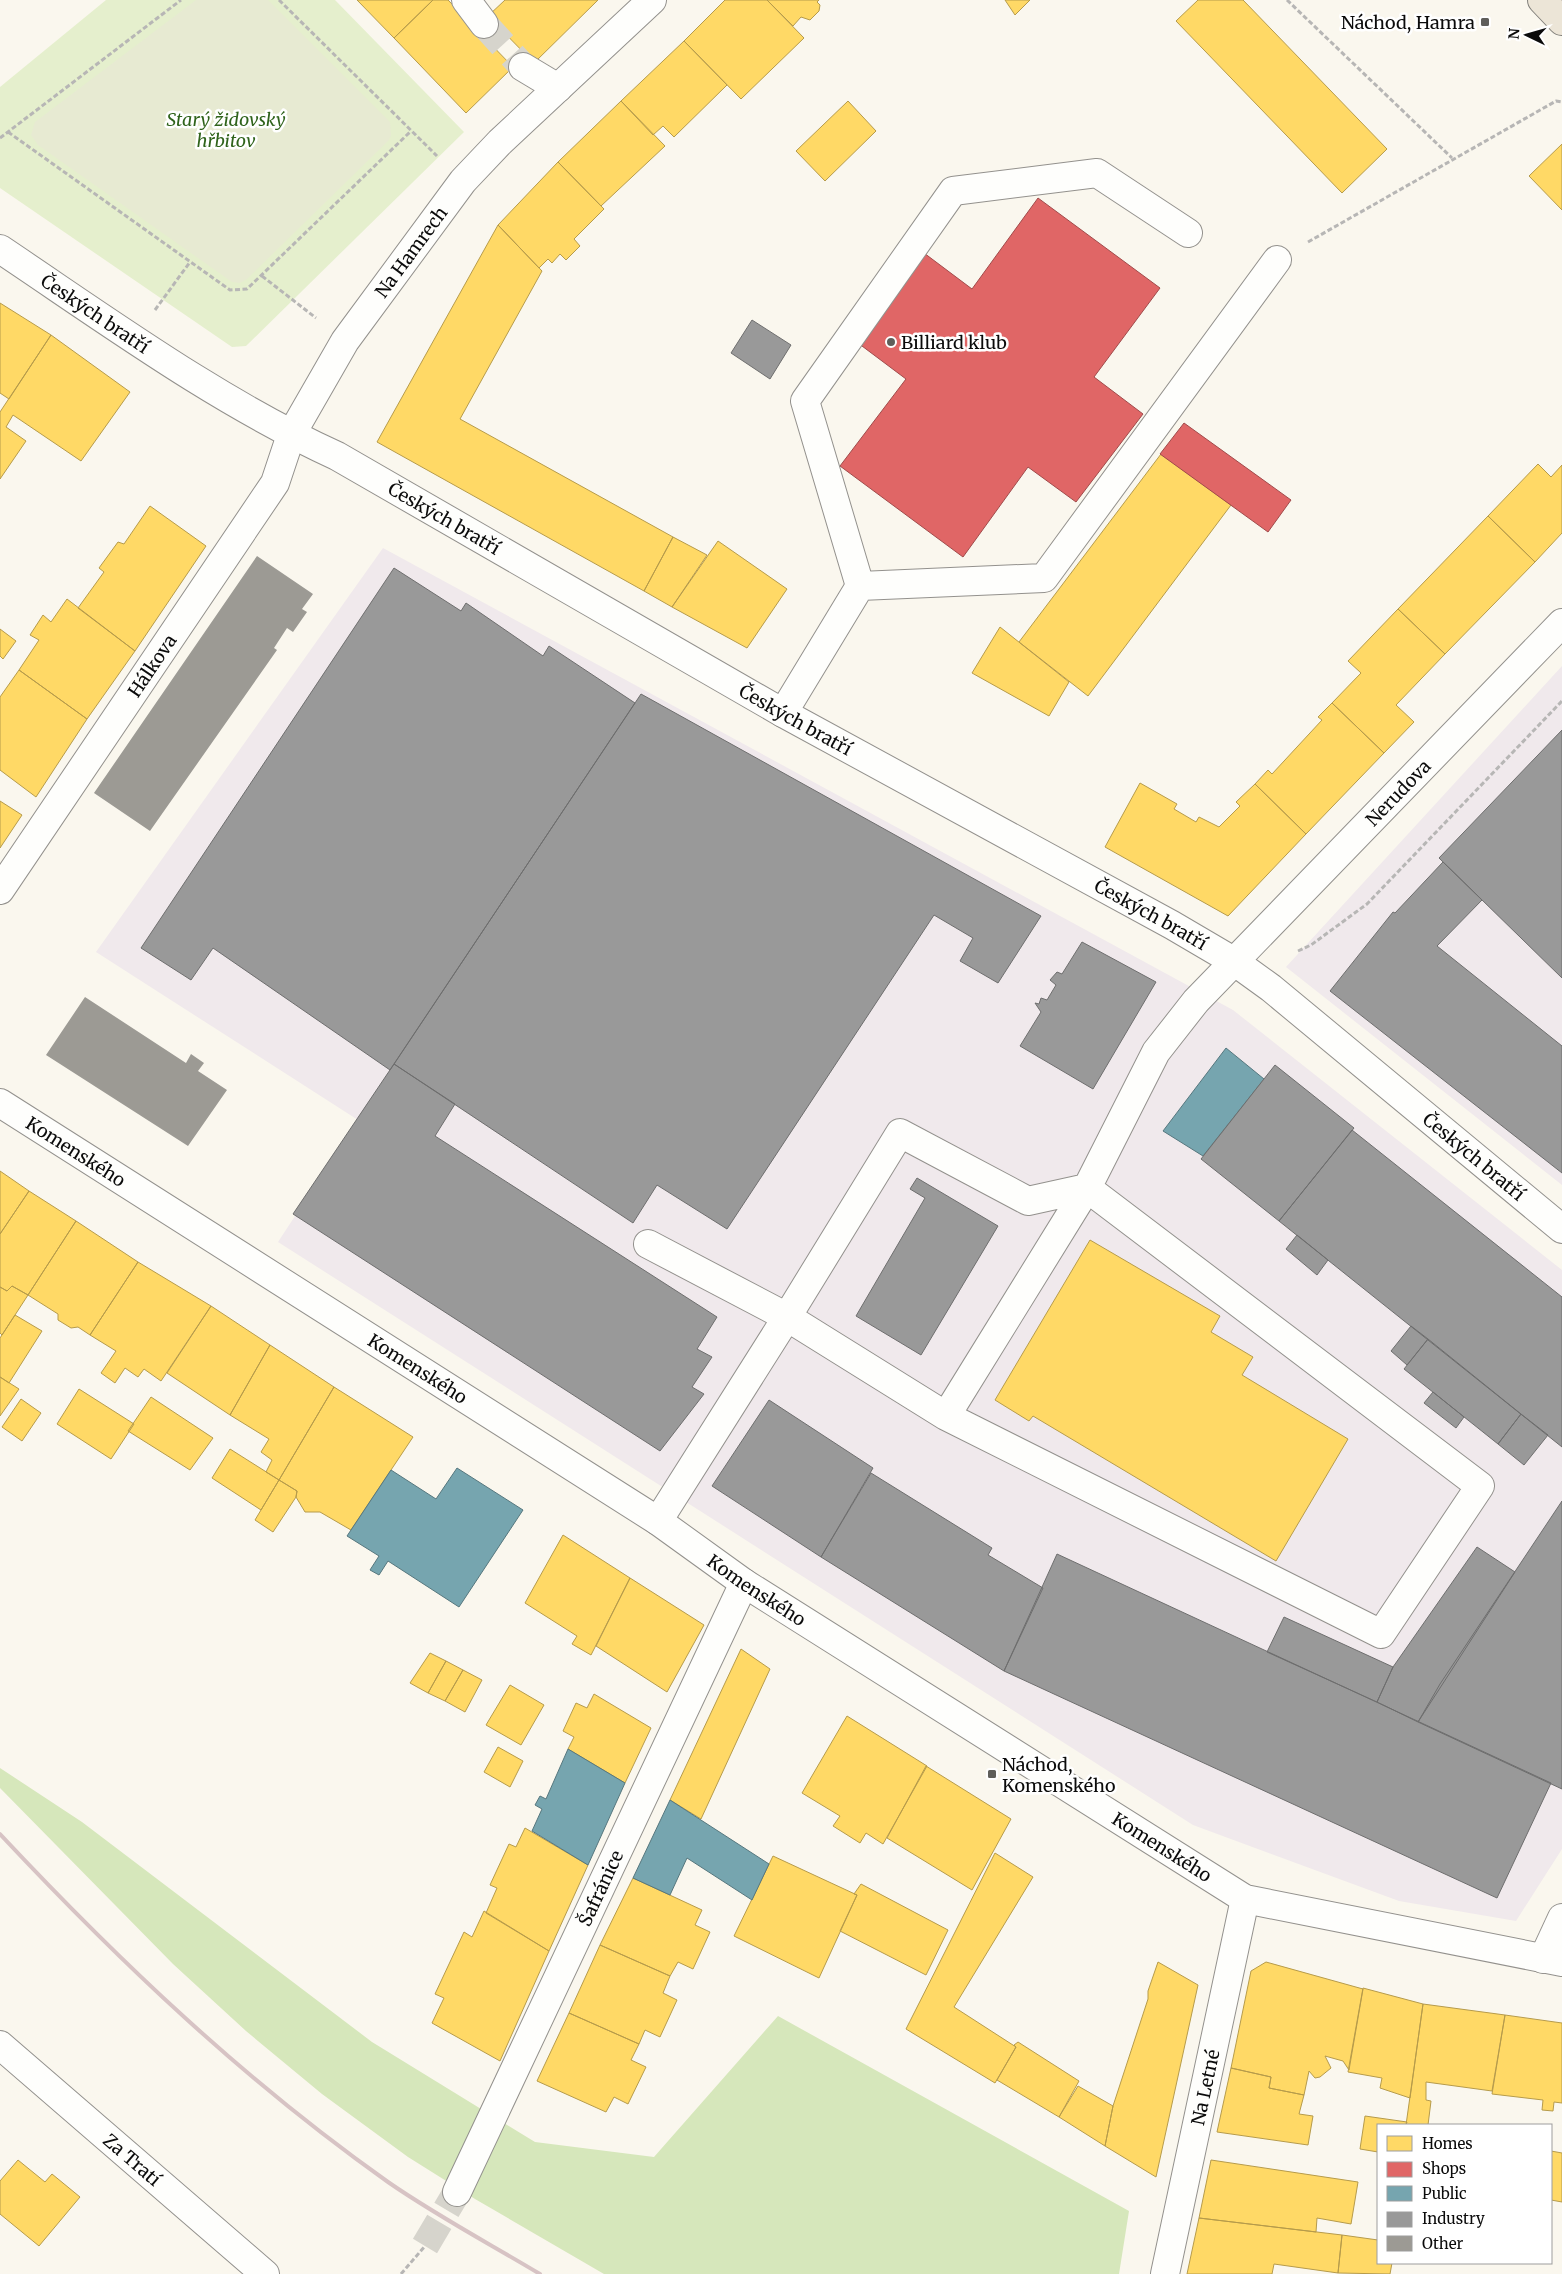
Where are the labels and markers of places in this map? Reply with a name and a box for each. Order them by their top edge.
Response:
place label: Náchod, Hamra [1341,11,1475,34]
marker: Náchod, Hamra [1479,16,1491,28]
place label: Billiard klub [901,331,1007,354]
marker: Billiard klub [885,336,897,348]
place label: Náchod, Komenského [1002,1753,1115,1797]
marker: Náchod, Komenského [986,1768,998,1780]

